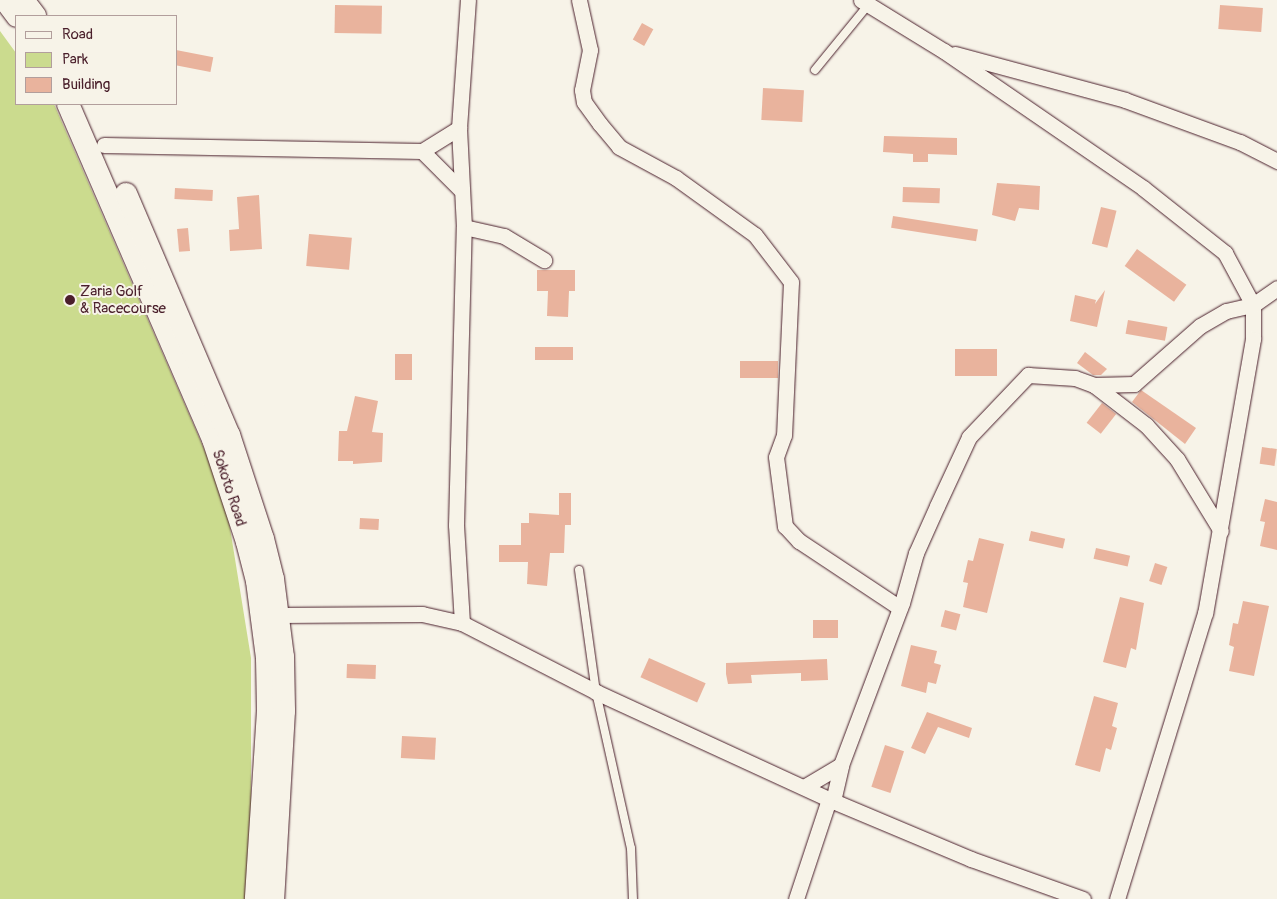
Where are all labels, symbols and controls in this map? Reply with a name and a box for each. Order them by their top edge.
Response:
legend [15,15,178,105]
text: Road [62,25,93,44]
text: Park [62,50,88,69]
text: Building [62,75,110,94]
place label: Zaria Golf & Racecourse [80,282,166,317]
marker: Zaria Golf & Racecourse [64,294,76,306]
street label: Sokoto Road [208,447,250,529]

